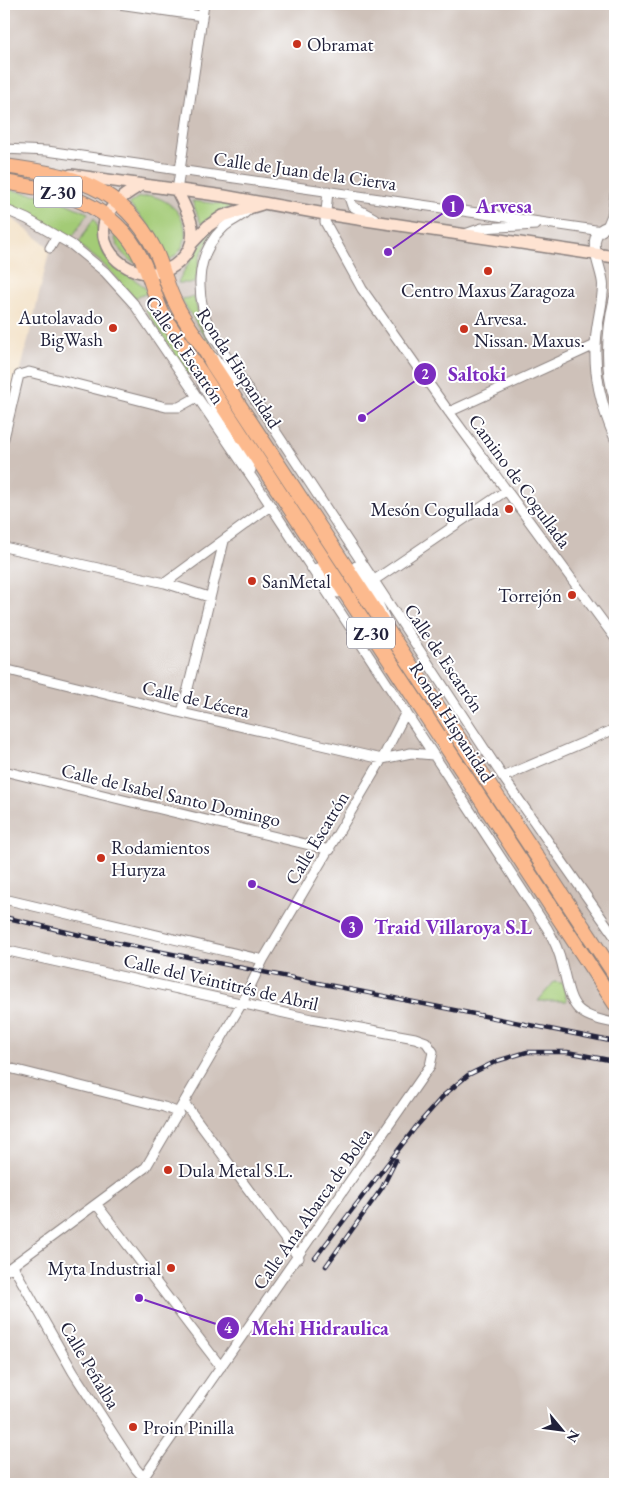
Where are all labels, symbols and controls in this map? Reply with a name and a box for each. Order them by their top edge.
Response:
place label: Obramat [307,32,374,57]
marker: Obramat [291,38,303,50]
street label: Calle de Juan de la Cierva [212,146,398,196]
road number: Z-30 [34,176,82,208]
callout: Arvesa [441,189,542,224]
text: Arvesa [475,193,532,219]
text: 1 [449,197,457,216]
marker: Centro Maxus Zaragoza [482,265,494,277]
place label: Centro Maxus Zaragoza [401,278,575,303]
street label: Calle de Escatrón [139,291,231,409]
street label: Ronda Hispanidad [191,303,287,433]
place label: Autolavado BigWash [17,305,103,352]
place label: Arvesa. Nissan. Maxus. [473,306,585,353]
marker: Autolavado BigWash [107,322,119,334]
marker: Arvesa. Nissan. Maxus. [458,323,470,335]
callout: Saltoki [413,357,516,392]
text: Saltoki [448,361,506,387]
text: 2 [421,364,429,383]
street label: Camino de Cogullada [463,409,577,553]
place label: Mesón Cogullada [370,497,499,522]
marker: Mesón Cogullada [503,503,515,515]
place label: SanMetal [262,569,331,594]
marker: SanMetal [246,575,258,587]
place label: Torrejón [498,583,562,608]
marker: Torrejón [566,589,578,601]
street label: Calle de Escatrón [398,599,490,717]
road number: Z-30 [347,618,395,648]
street label: Ronda Hispanidad [404,657,500,787]
street label: Calle de Lécera [140,675,252,724]
street label: Calle de Isabel Santo Domingo [59,758,283,832]
street label: Calle Escatrón [279,787,355,889]
place label: Rodamientos Huryza [111,835,210,882]
marker: Rodamientos Huryza [95,852,107,864]
callout: Traid Villaroya S.L [339,910,542,945]
text: Traid Villaroya S.L [374,914,532,940]
text: 3 [348,918,356,937]
street label: Calle del Veintitrés de Abril [121,947,321,1017]
street label: Calle Ana Abarca de Bolea [247,1123,378,1295]
place label: Dula Metal S.L. [178,1158,293,1183]
marker: Dula Metal S.L. [162,1164,174,1176]
place label: Myta Industrial [48,1256,161,1281]
marker: Myta Industrial [165,1262,177,1274]
callout: Mehi Hidraulica [216,1310,398,1345]
text: Mehi Hidraulica [251,1315,389,1341]
street label: Calle Peñalba [54,1317,126,1414]
text: 4 [224,1318,233,1337]
north arrow [536,1406,586,1456]
place label: Proin Pinilla [143,1415,235,1440]
marker: Proin Pinilla [127,1421,139,1433]
text: N [562,1427,584,1446]

